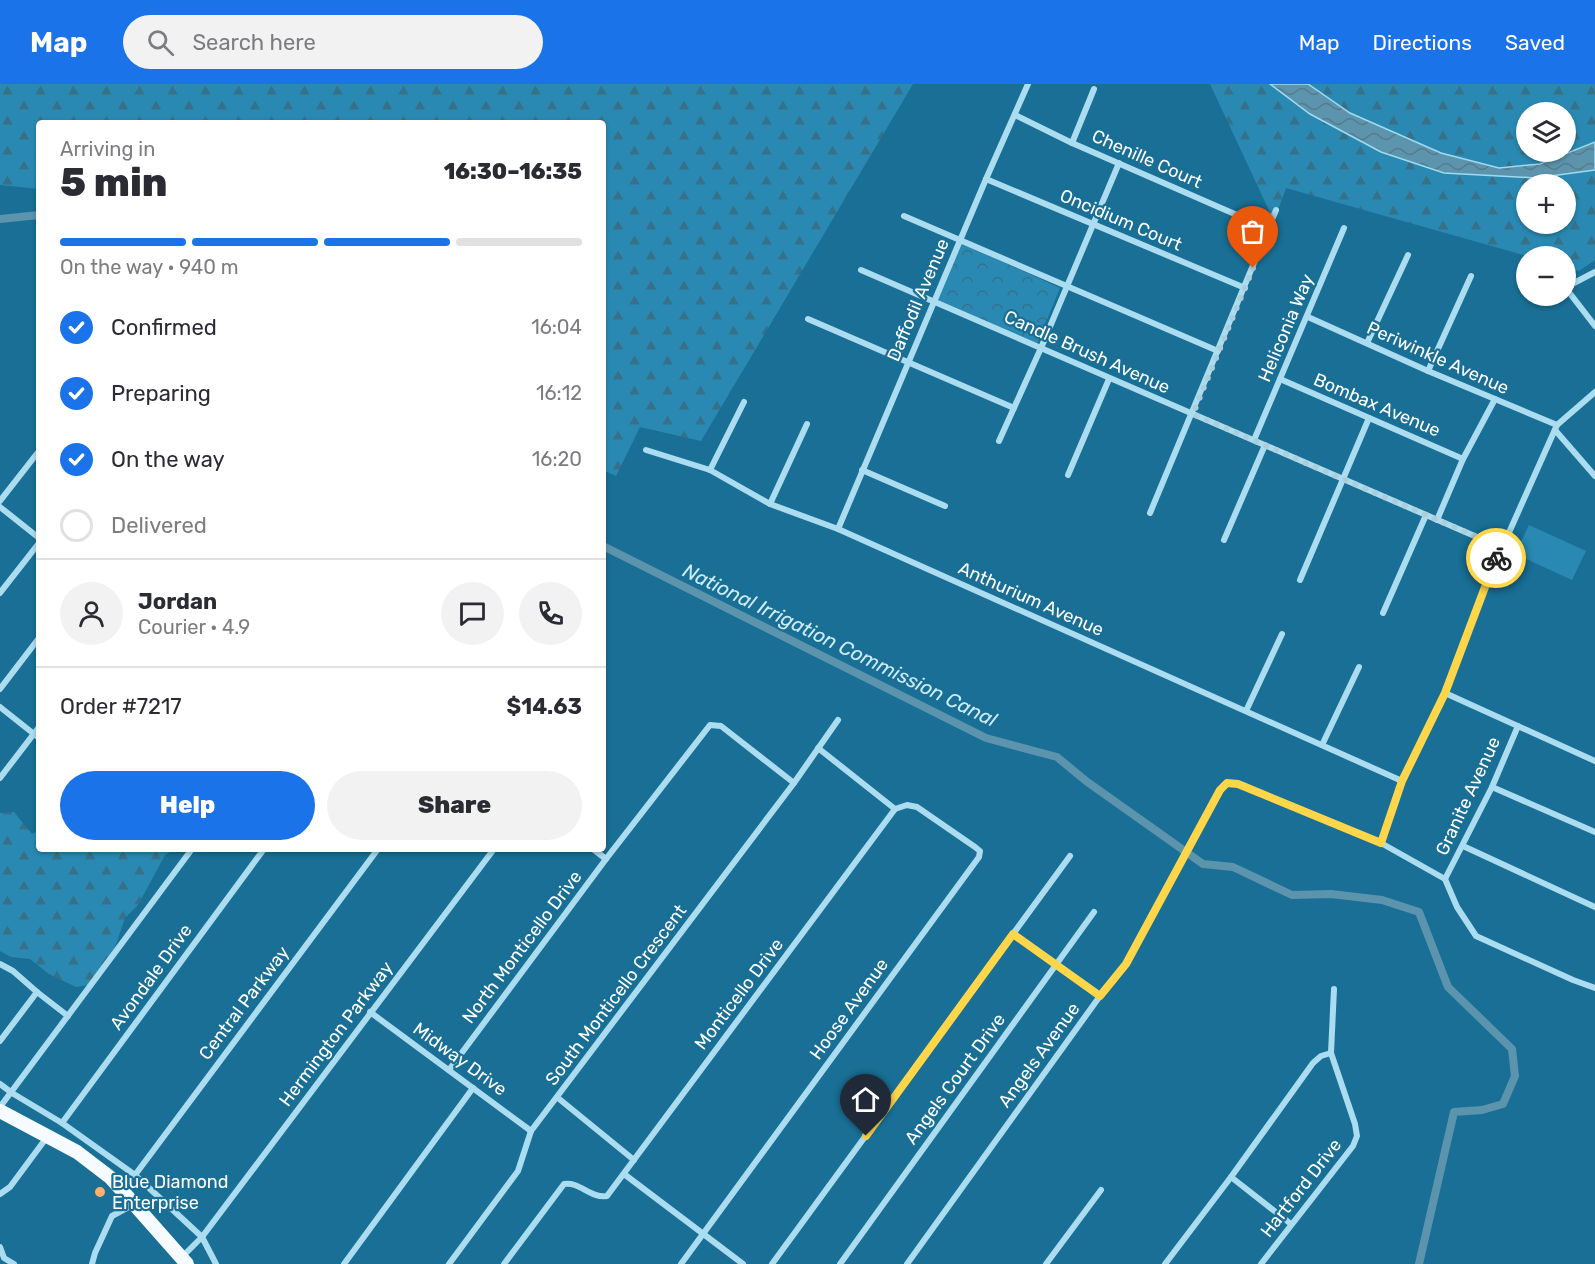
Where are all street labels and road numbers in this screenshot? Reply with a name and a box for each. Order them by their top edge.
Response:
street label: Chenille Court [1088,125,1206,193]
street label: Oncidium Court [1057,184,1185,256]
street label: Daffodil Avenue [882,235,954,365]
street label: Heliconia Way [1253,271,1319,385]
street label: Candle Brush Avenue [1001,306,1173,398]
street label: Periwinkle Avenue [1364,317,1512,399]
street label: Bombax Avenue [1310,368,1444,442]
street label: Anthurium Avenue [955,557,1107,641]
street label: Granite Avenue [1431,733,1505,859]
street label: North Monticello Drive [457,866,587,1028]
street label: South Monticello Crescent [541,900,691,1090]
street label: Avondale Drive [105,920,197,1034]
street label: Monticello Drive [690,934,788,1054]
street label: Central Parkway [194,942,294,1064]
street label: Hoose Avenue [805,954,893,1064]
street label: Hermington Parkway [274,957,398,1111]
street label: Angels Avenue [994,998,1084,1112]
street label: Angels Court Drive [900,1009,1010,1149]
street label: Midway Drive [409,1018,511,1100]
street label: Hartford Drive [1256,1134,1346,1242]

